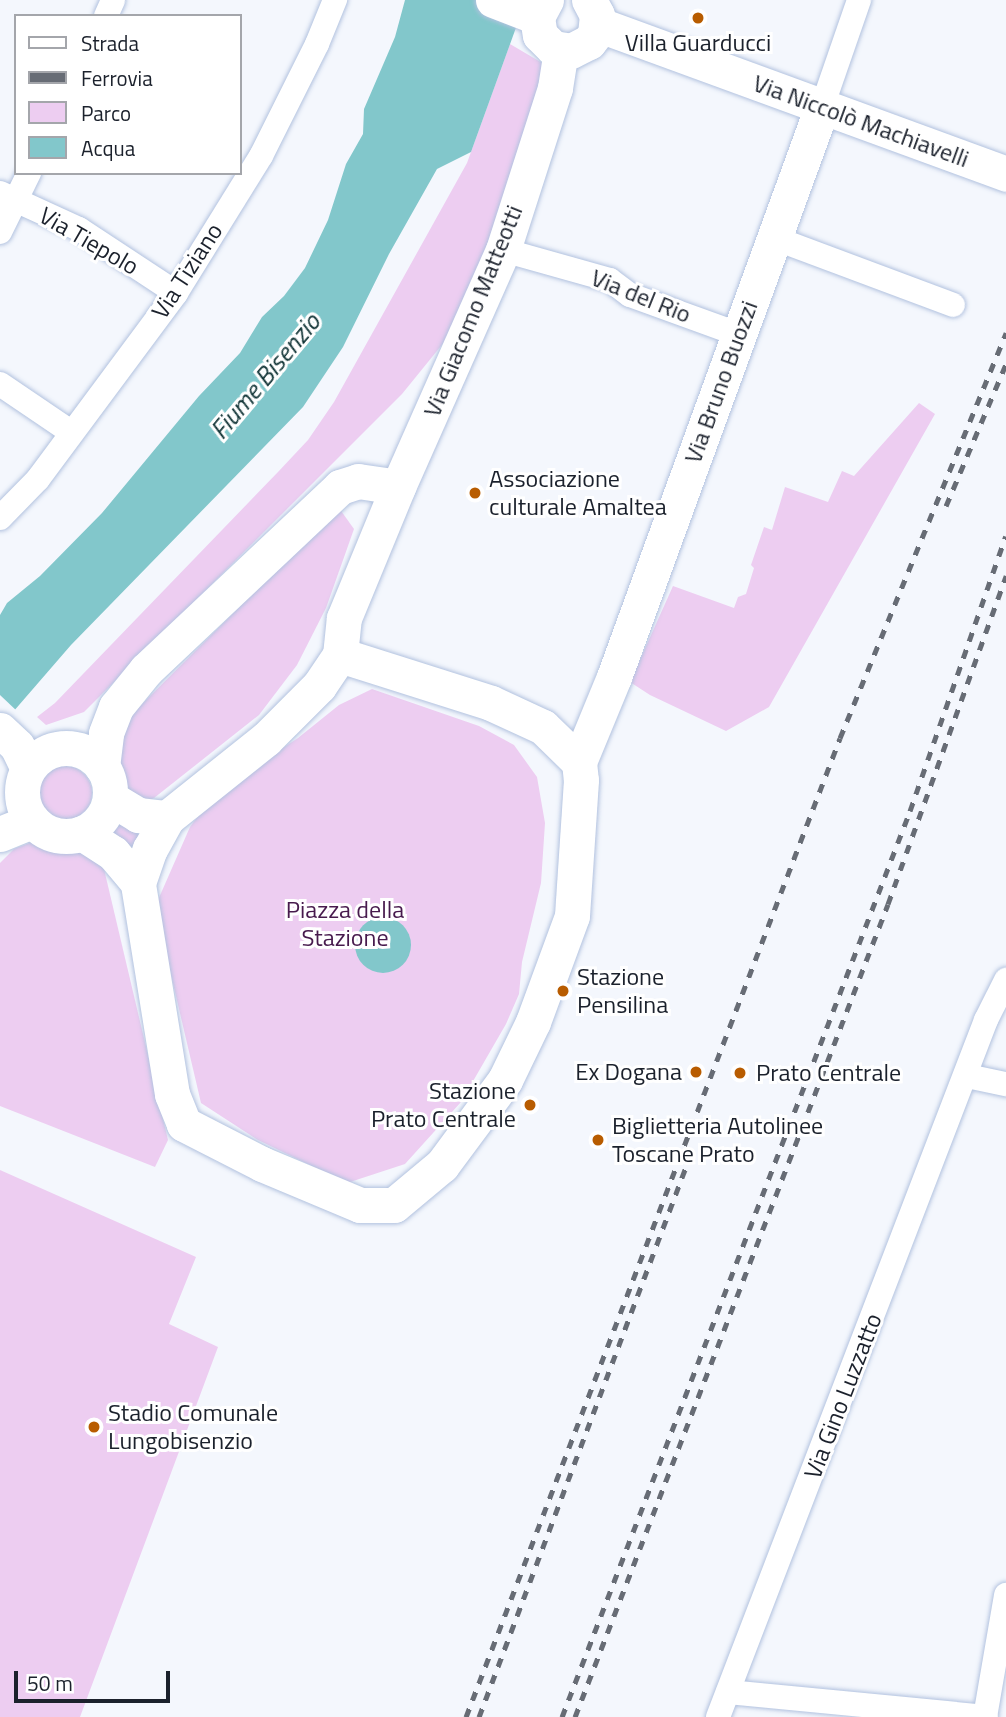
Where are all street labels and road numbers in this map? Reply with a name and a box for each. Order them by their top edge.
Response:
street label: Via Niccolò Machiavelli [749,69,973,173]
street label: Via Tiepolo [34,201,144,281]
street label: Via Giacomo Matteotti [417,201,529,421]
street label: Via Tiziano [145,218,229,324]
street label: Via del Rio [587,263,695,329]
street label: Via Bruno Buozzi [678,297,764,467]
street label: Via Gino Luzzatto [798,1309,888,1483]

